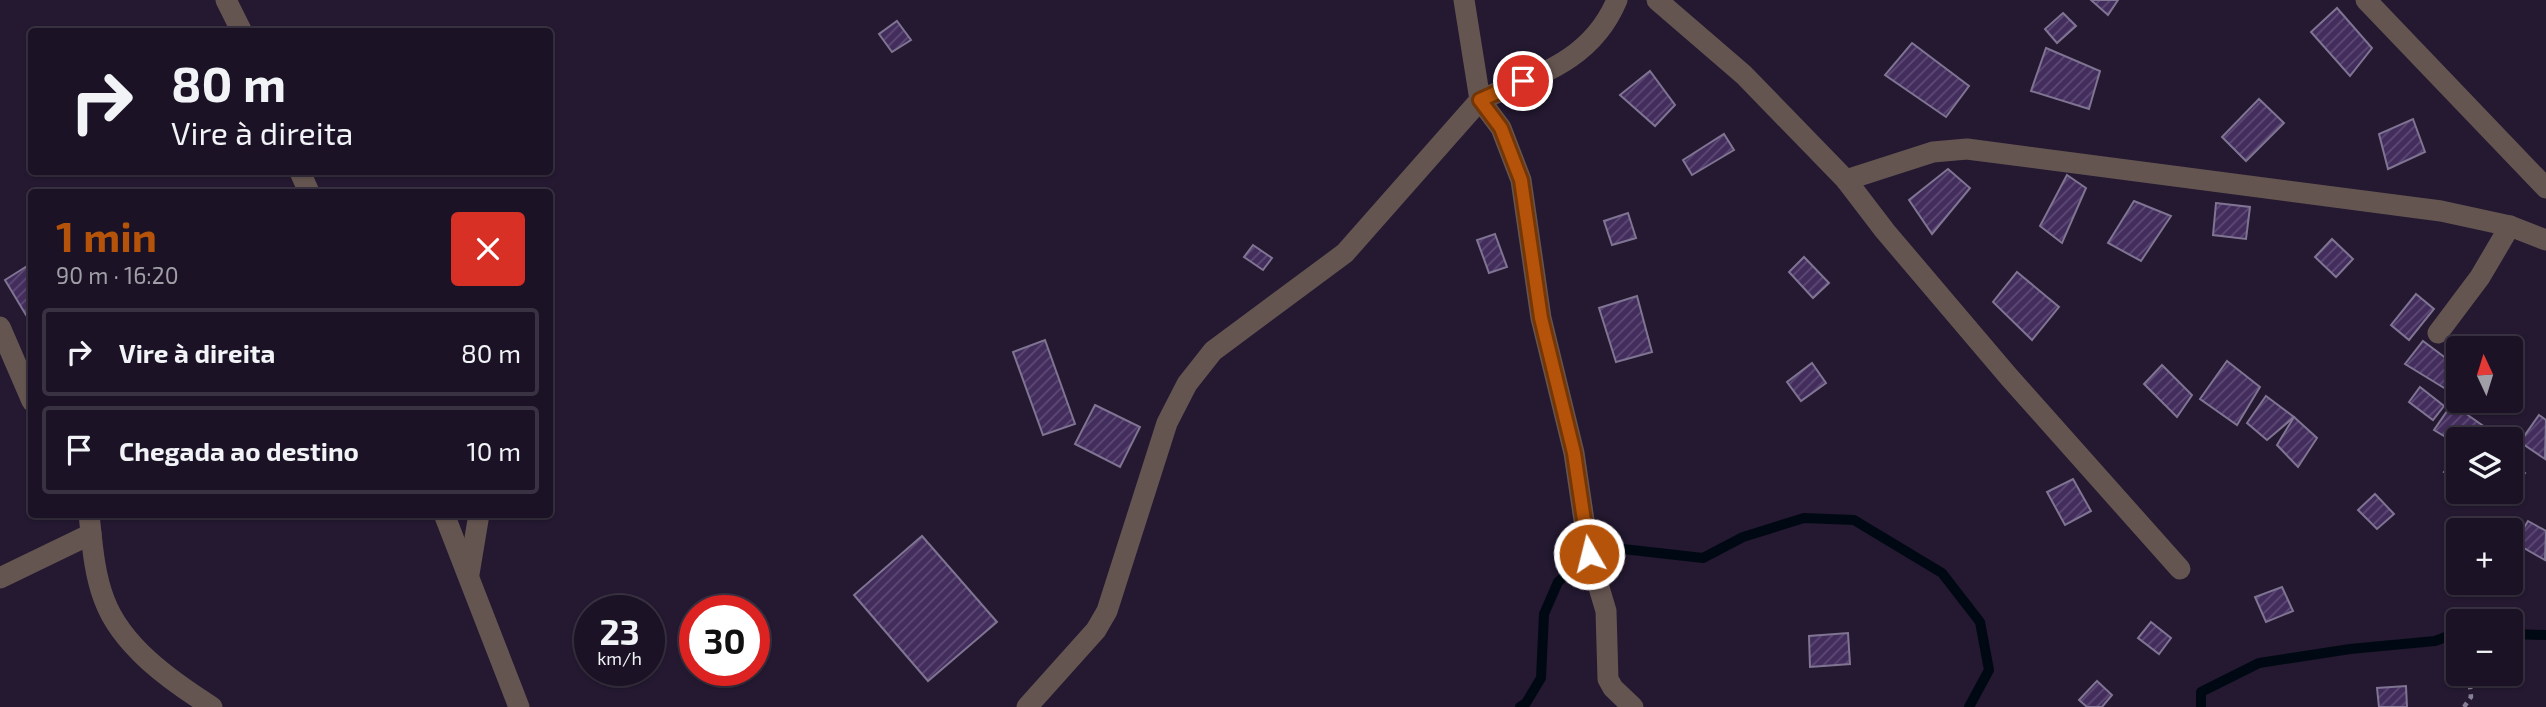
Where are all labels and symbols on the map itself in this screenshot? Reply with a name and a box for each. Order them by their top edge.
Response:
pin [1493,51,1553,111]
north arrow [2446,336,2524,413]
position arrow [1552,517,1626,591]
speed limit sign: 30 [679,595,770,686]

